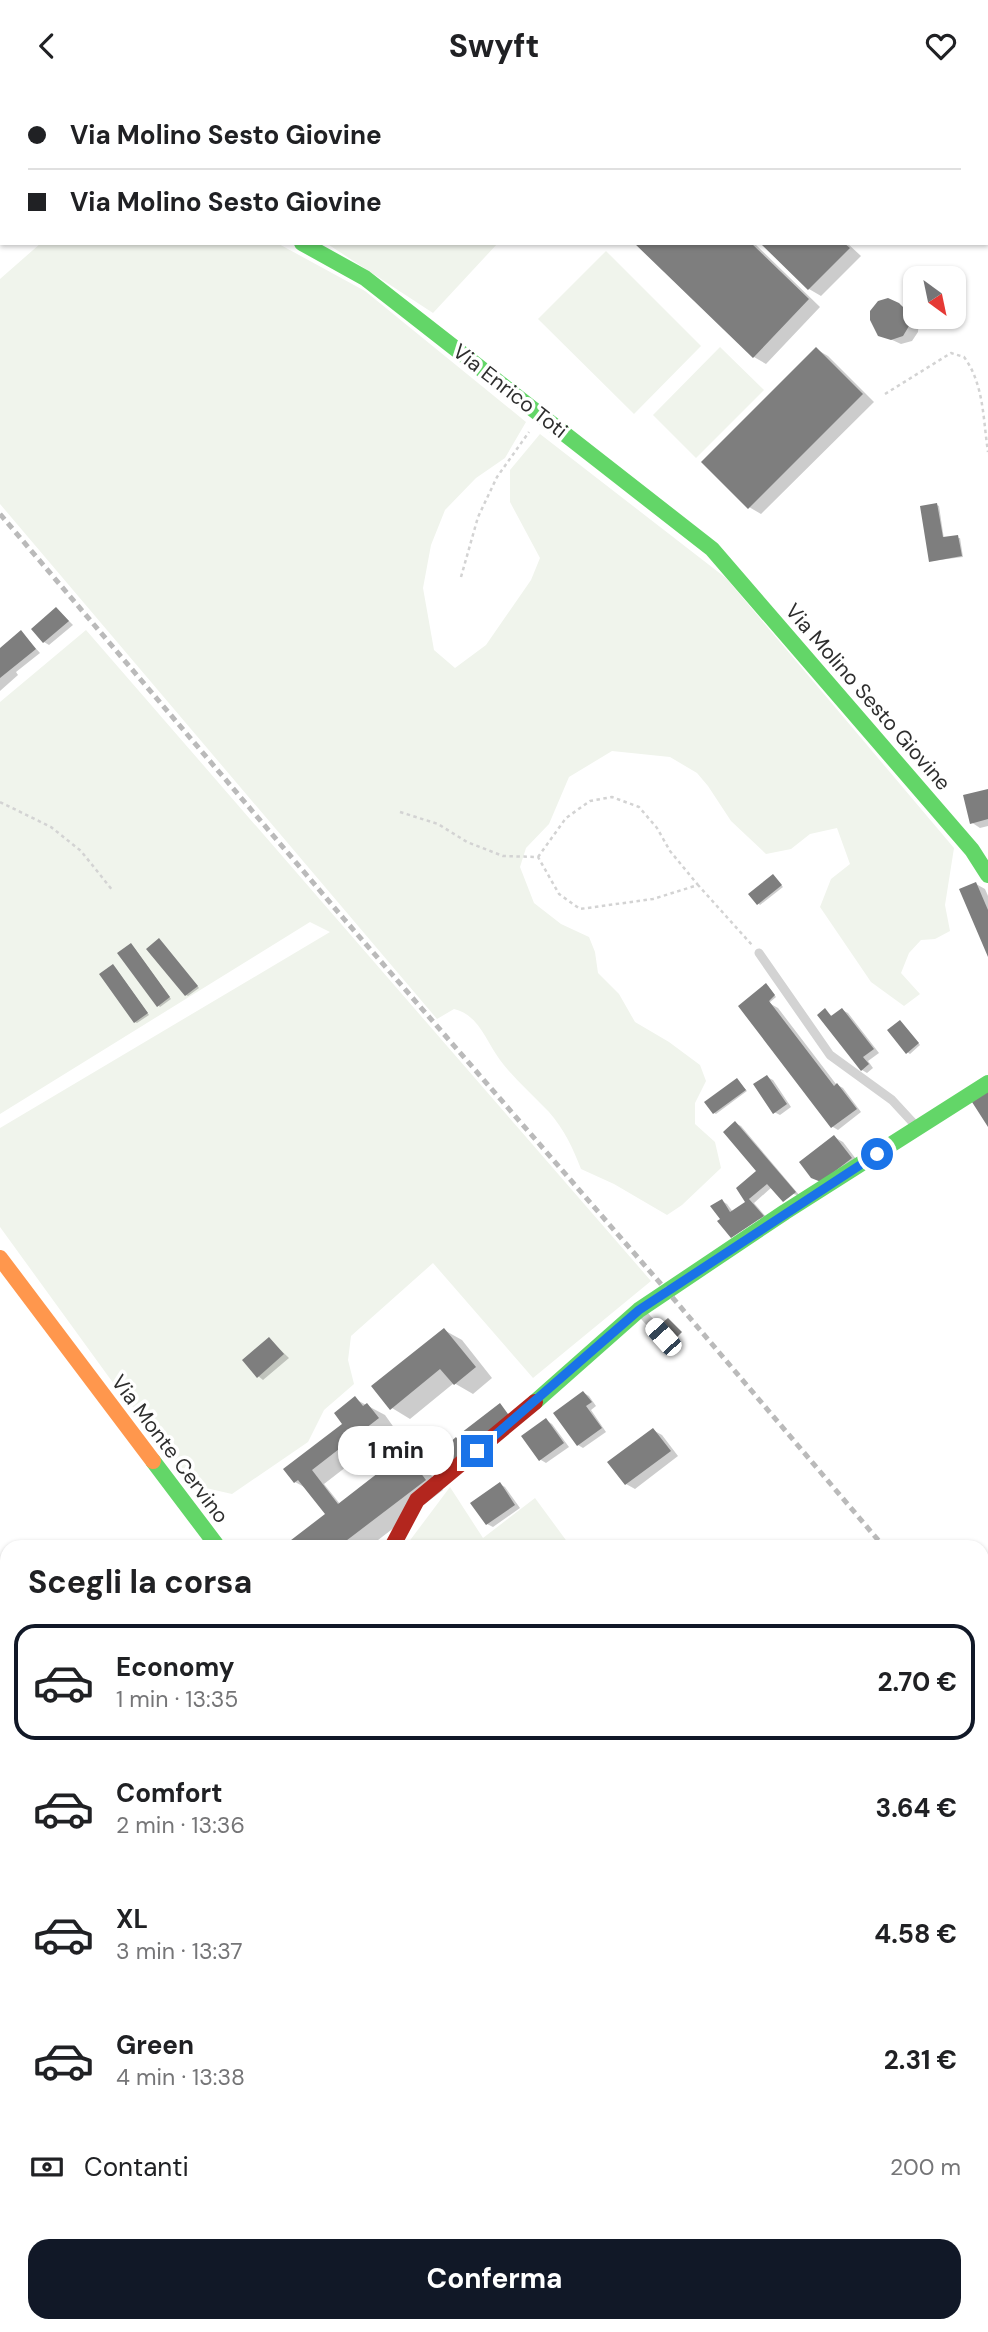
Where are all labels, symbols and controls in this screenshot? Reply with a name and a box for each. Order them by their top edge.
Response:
text: Swyft [449,25,539,67]
icon: back [28,27,66,65]
icon: heart [922,27,960,65]
text: Via Molino Sesto Giovine [70,118,382,152]
text: Via Molino Sesto Giovine [70,185,382,219]
north arrow [903,266,966,329]
map controls [903,266,966,329]
street label: Via Enrico Toti [447,337,573,445]
street label: Via Molino Sesto Giovine [779,598,957,796]
route start [861,1138,893,1170]
car [642,1314,685,1360]
street label: Via Monte Cervino [105,1369,235,1529]
callout: 1 min [337,1427,452,1475]
text: 1 min [368,1435,424,1465]
route end [461,1435,493,1467]
text: Scegli la corsa [28,1561,252,1603]
text: Economy [116,1650,234,1684]
icon: car [32,1651,95,1714]
text: 2.70 € [877,1665,957,1699]
text: 1 min · 13:35 [116,1684,238,1714]
text: Comfort [116,1776,222,1810]
icon: car [32,1777,95,1840]
text: 3.64 € [876,1791,957,1825]
text: 2 min · 13:36 [116,1810,245,1840]
text: XL [116,1902,148,1936]
icon: car [32,1903,95,1966]
text: 4.58 € [874,1917,957,1951]
text: 3 min · 13:37 [116,1936,243,1966]
text: Green [116,2028,194,2062]
icon: car [32,2029,95,2092]
text: 2.31 € [884,2043,957,2077]
text: 4 min · 13:38 [116,2062,245,2092]
icon: cash [28,2148,66,2186]
text: Contanti [84,2150,189,2184]
text: 200 m [890,2152,961,2182]
button: Conferma [28,2239,961,2319]

